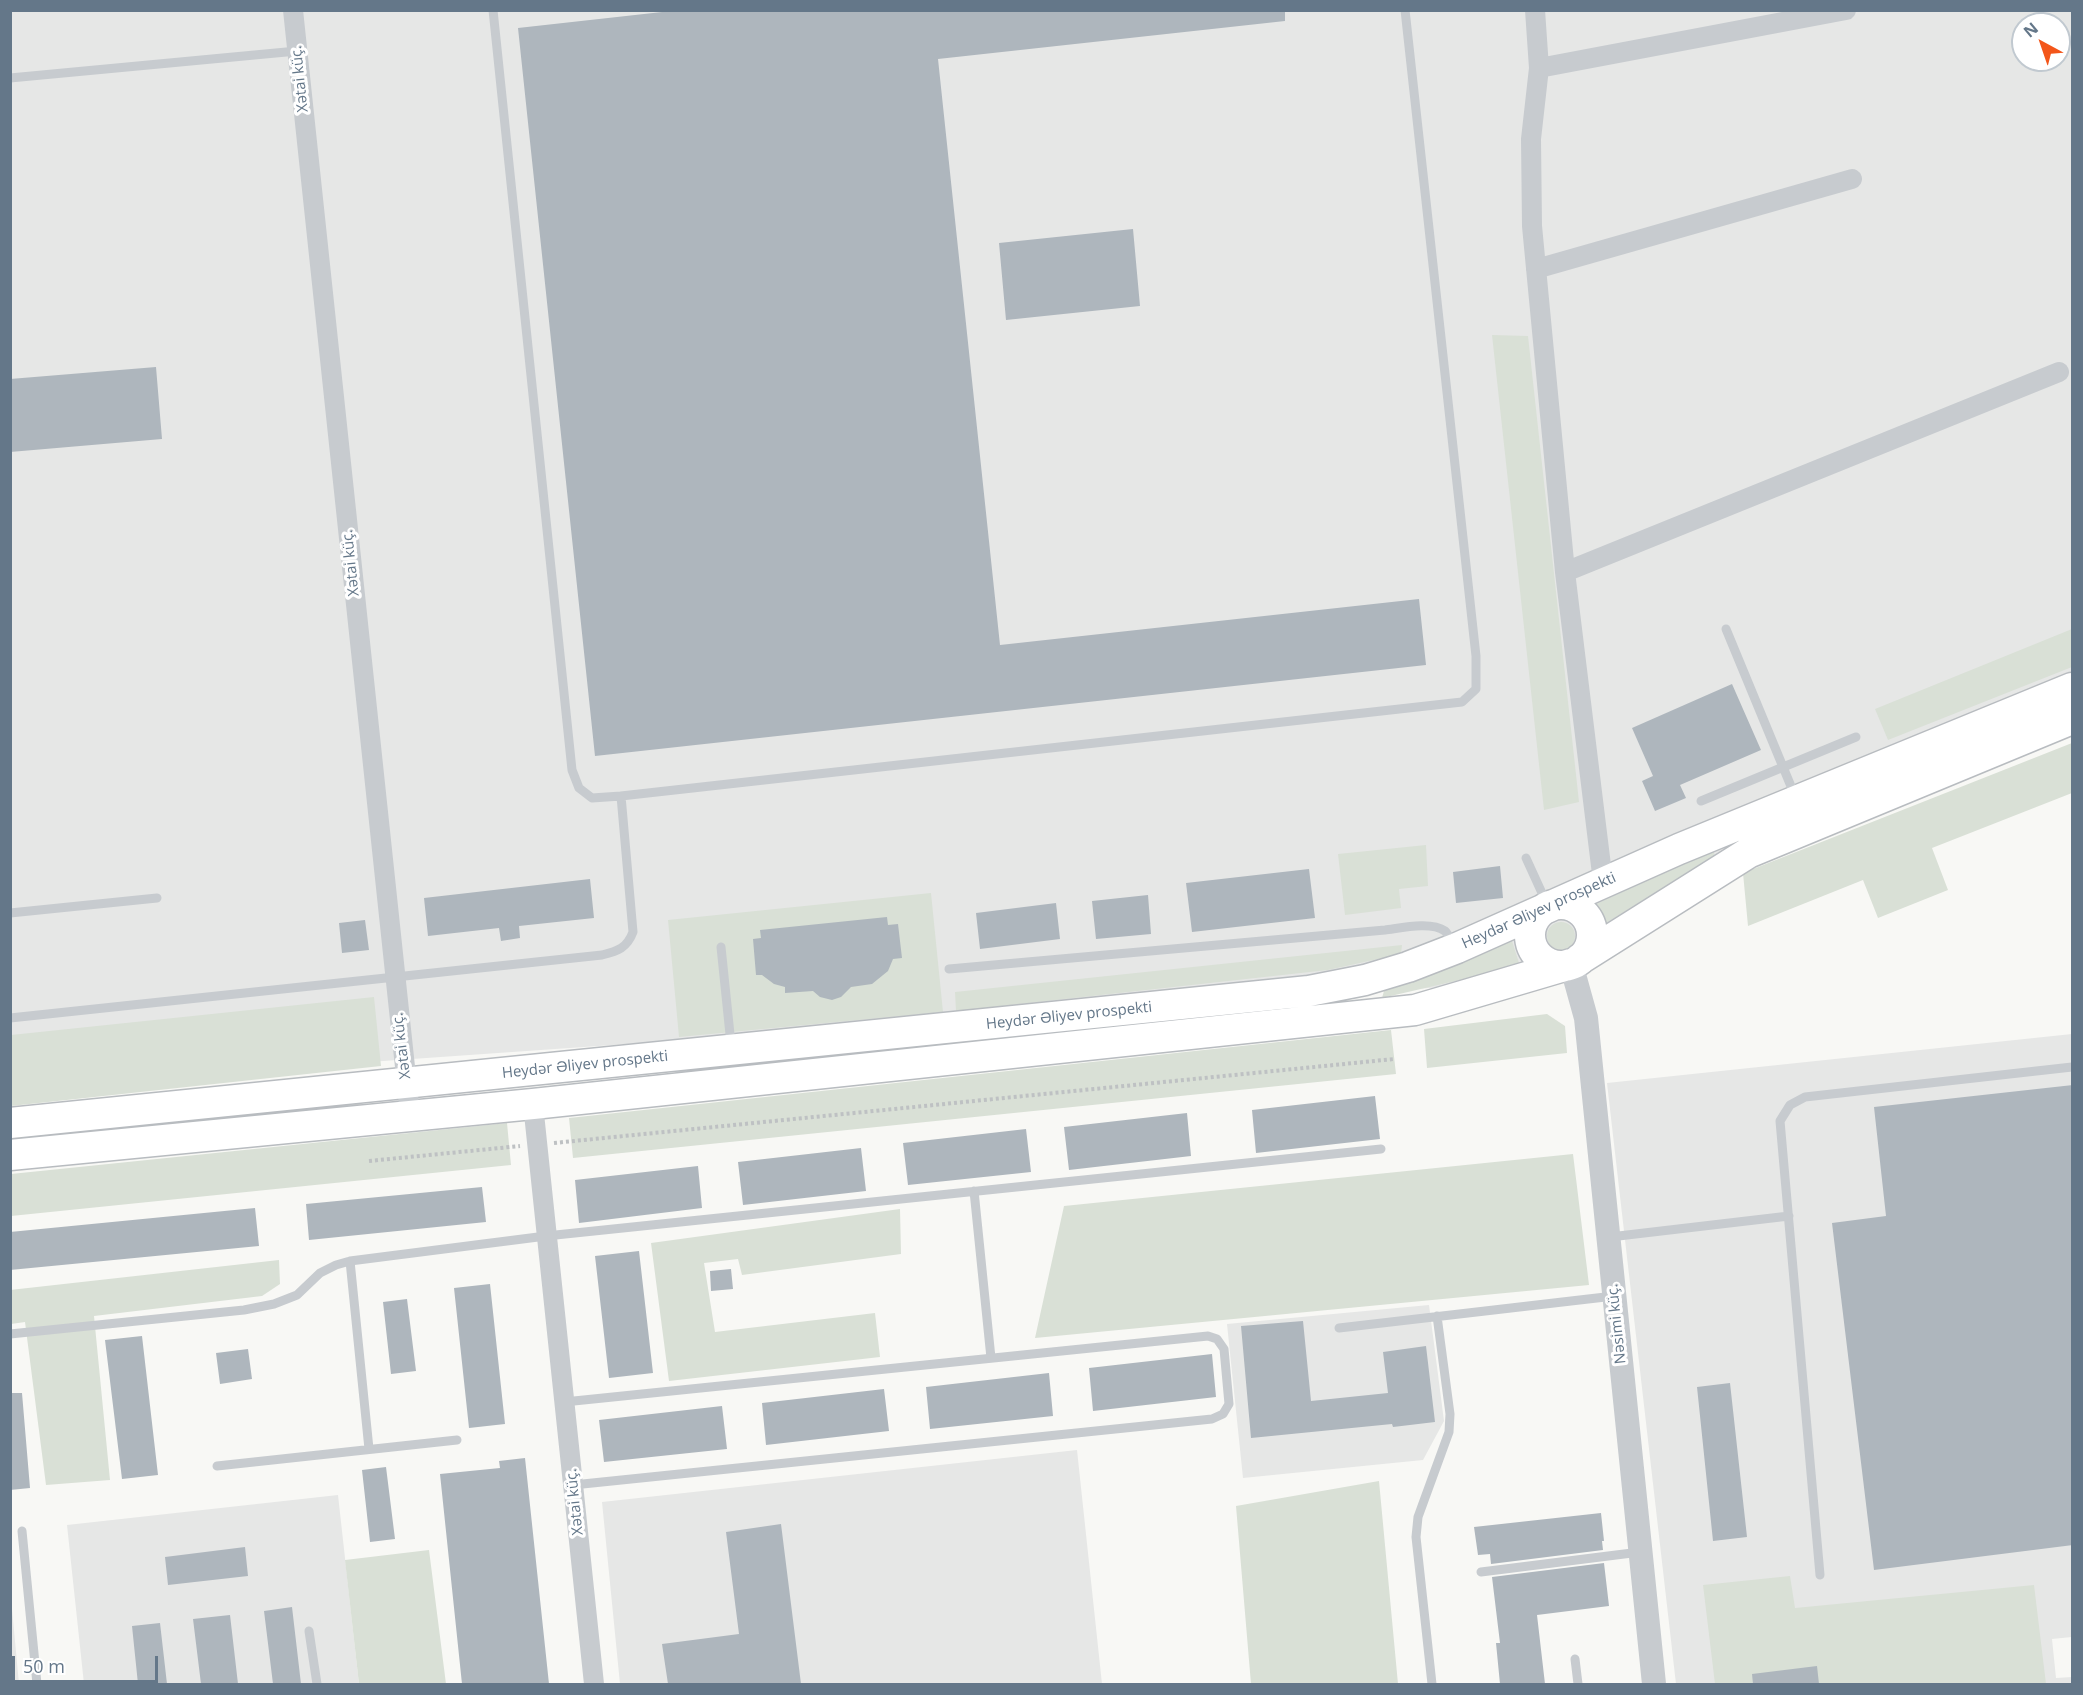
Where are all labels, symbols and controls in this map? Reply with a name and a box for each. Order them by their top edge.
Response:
north arrow [2011,12,2071,72]
text: N [2019,17,2043,42]
street label: Xətai küç. [288,45,312,113]
street label: Xətai küç. [339,529,363,597]
street label: Heydər Əliyev prospekti [1459,869,1619,953]
street label: Heydər Əliyev prospekti [985,998,1153,1034]
street label: Xətai küç. [389,1012,415,1080]
street label: Heydər Əliyev prospekti [501,1047,669,1083]
street label: Nəsimi küç. [1604,1283,1630,1365]
street label: Xətai küç. [563,1468,587,1536]
scale bar [15,1644,160,1682]
text: 50 m [23,1654,65,1678]

